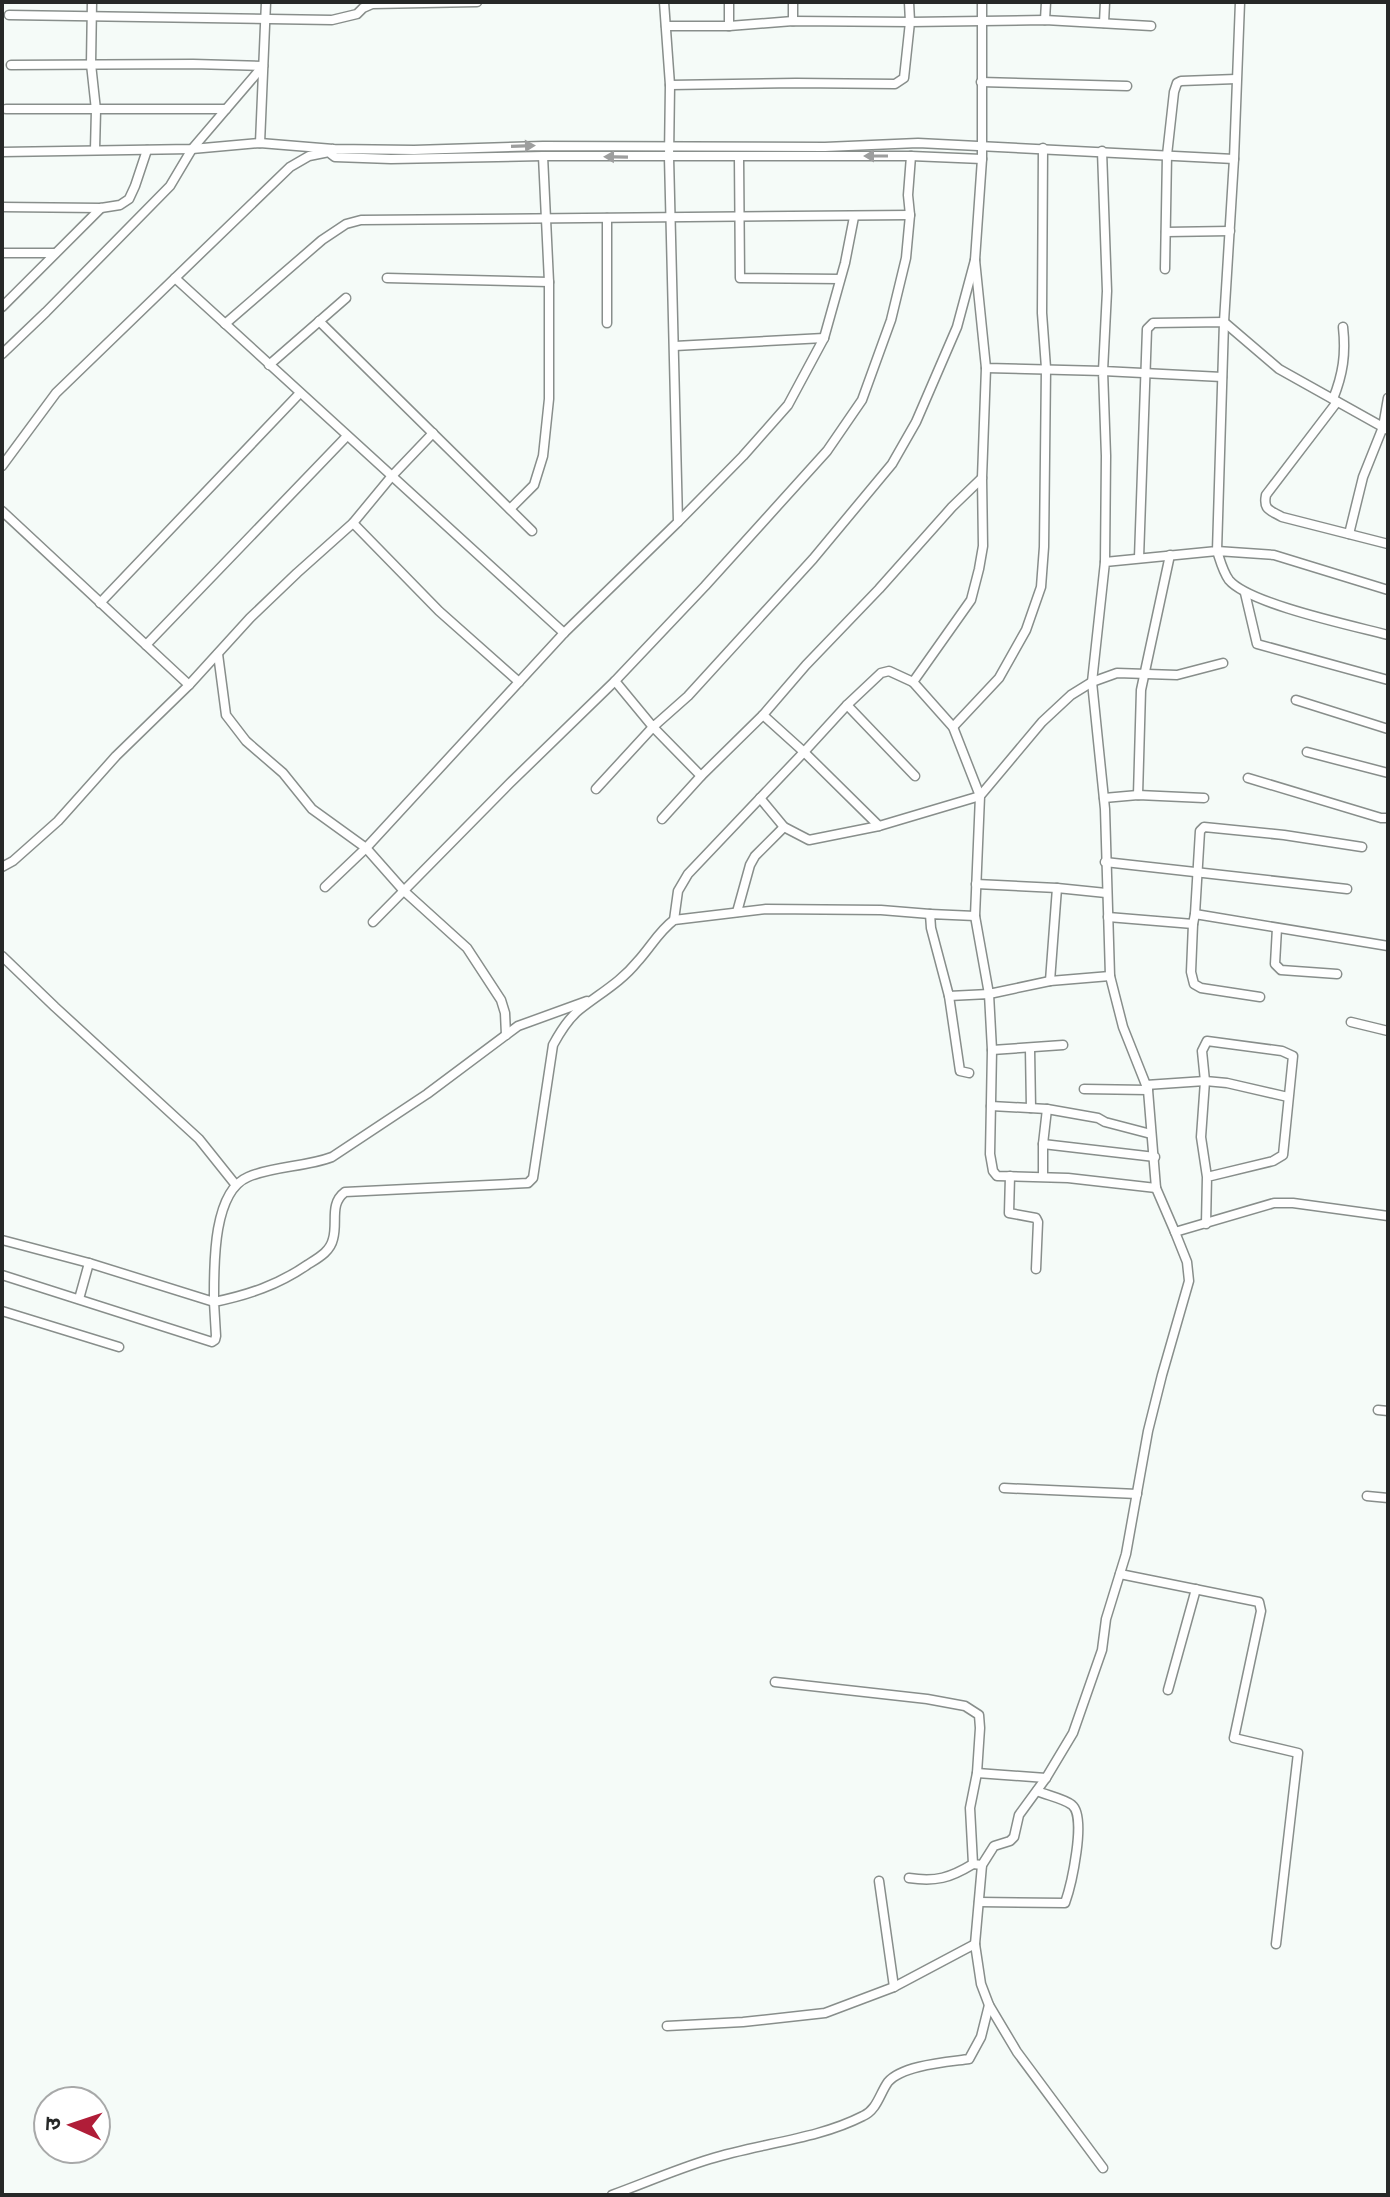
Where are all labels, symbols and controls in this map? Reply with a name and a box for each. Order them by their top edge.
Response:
one-way arrow [511,140,536,152]
one-way arrow [603,150,628,163]
one-way arrow [863,150,888,162]
north arrow [32,2085,112,2165]
text: उ [39,2116,66,2131]

